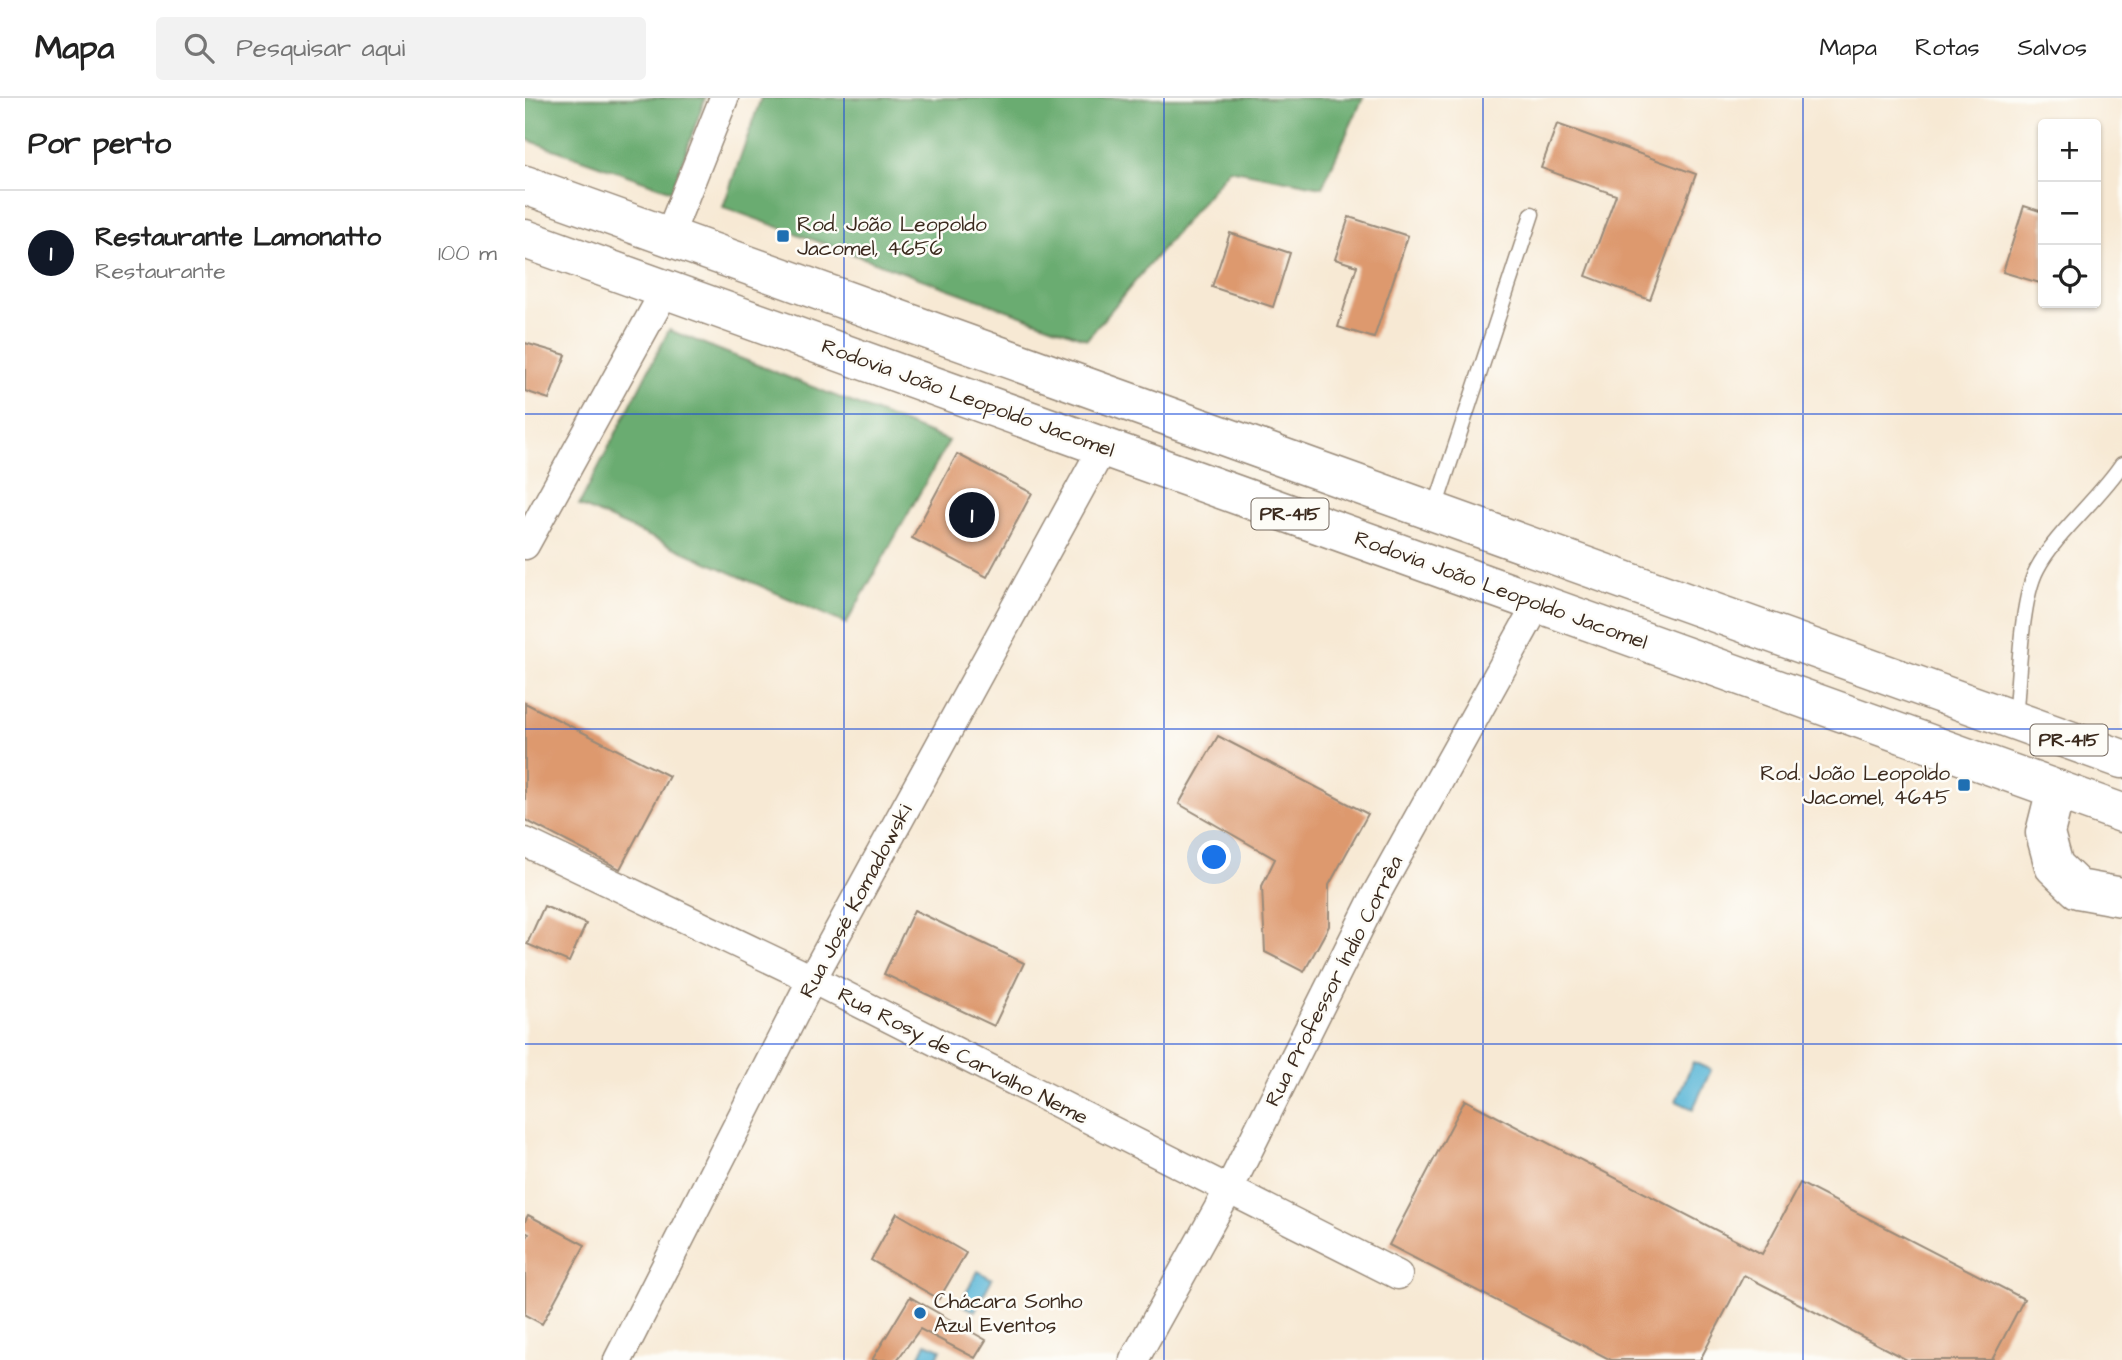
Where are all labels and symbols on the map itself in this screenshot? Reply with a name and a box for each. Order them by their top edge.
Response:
place label: Rod. João Leopoldo Jacomel, 4656 [797,210,987,263]
marker: Rod. João Leopoldo Jacomel, 4656 [775,228,791,244]
street label: Rodovia João Leopoldo Jacomel [817,331,1119,466]
pin: 1 [949,489,995,541]
road number: PR-415 [1251,498,1329,530]
street label: Rodovia João Leopoldo Jacomel [1350,523,1652,658]
road number: PR-415 [2031,724,2107,755]
place label: Rod. João Leopoldo Jacomel, 4645 [1760,759,1950,812]
marker: Rod. João Leopoldo Jacomel, 4645 [1956,777,1972,793]
street label: Rua José Komadowski [793,799,919,1003]
your location [1197,840,1231,874]
street label: Rua Professor Índio Corrêa [1258,850,1410,1111]
street label: Rua Rosy de Carvalho Neme [832,980,1093,1134]
place label: Chácara Sonho Azul Eventos [934,1287,1083,1340]
marker: Chácara Sonho Azul Eventos [912,1305,928,1321]

